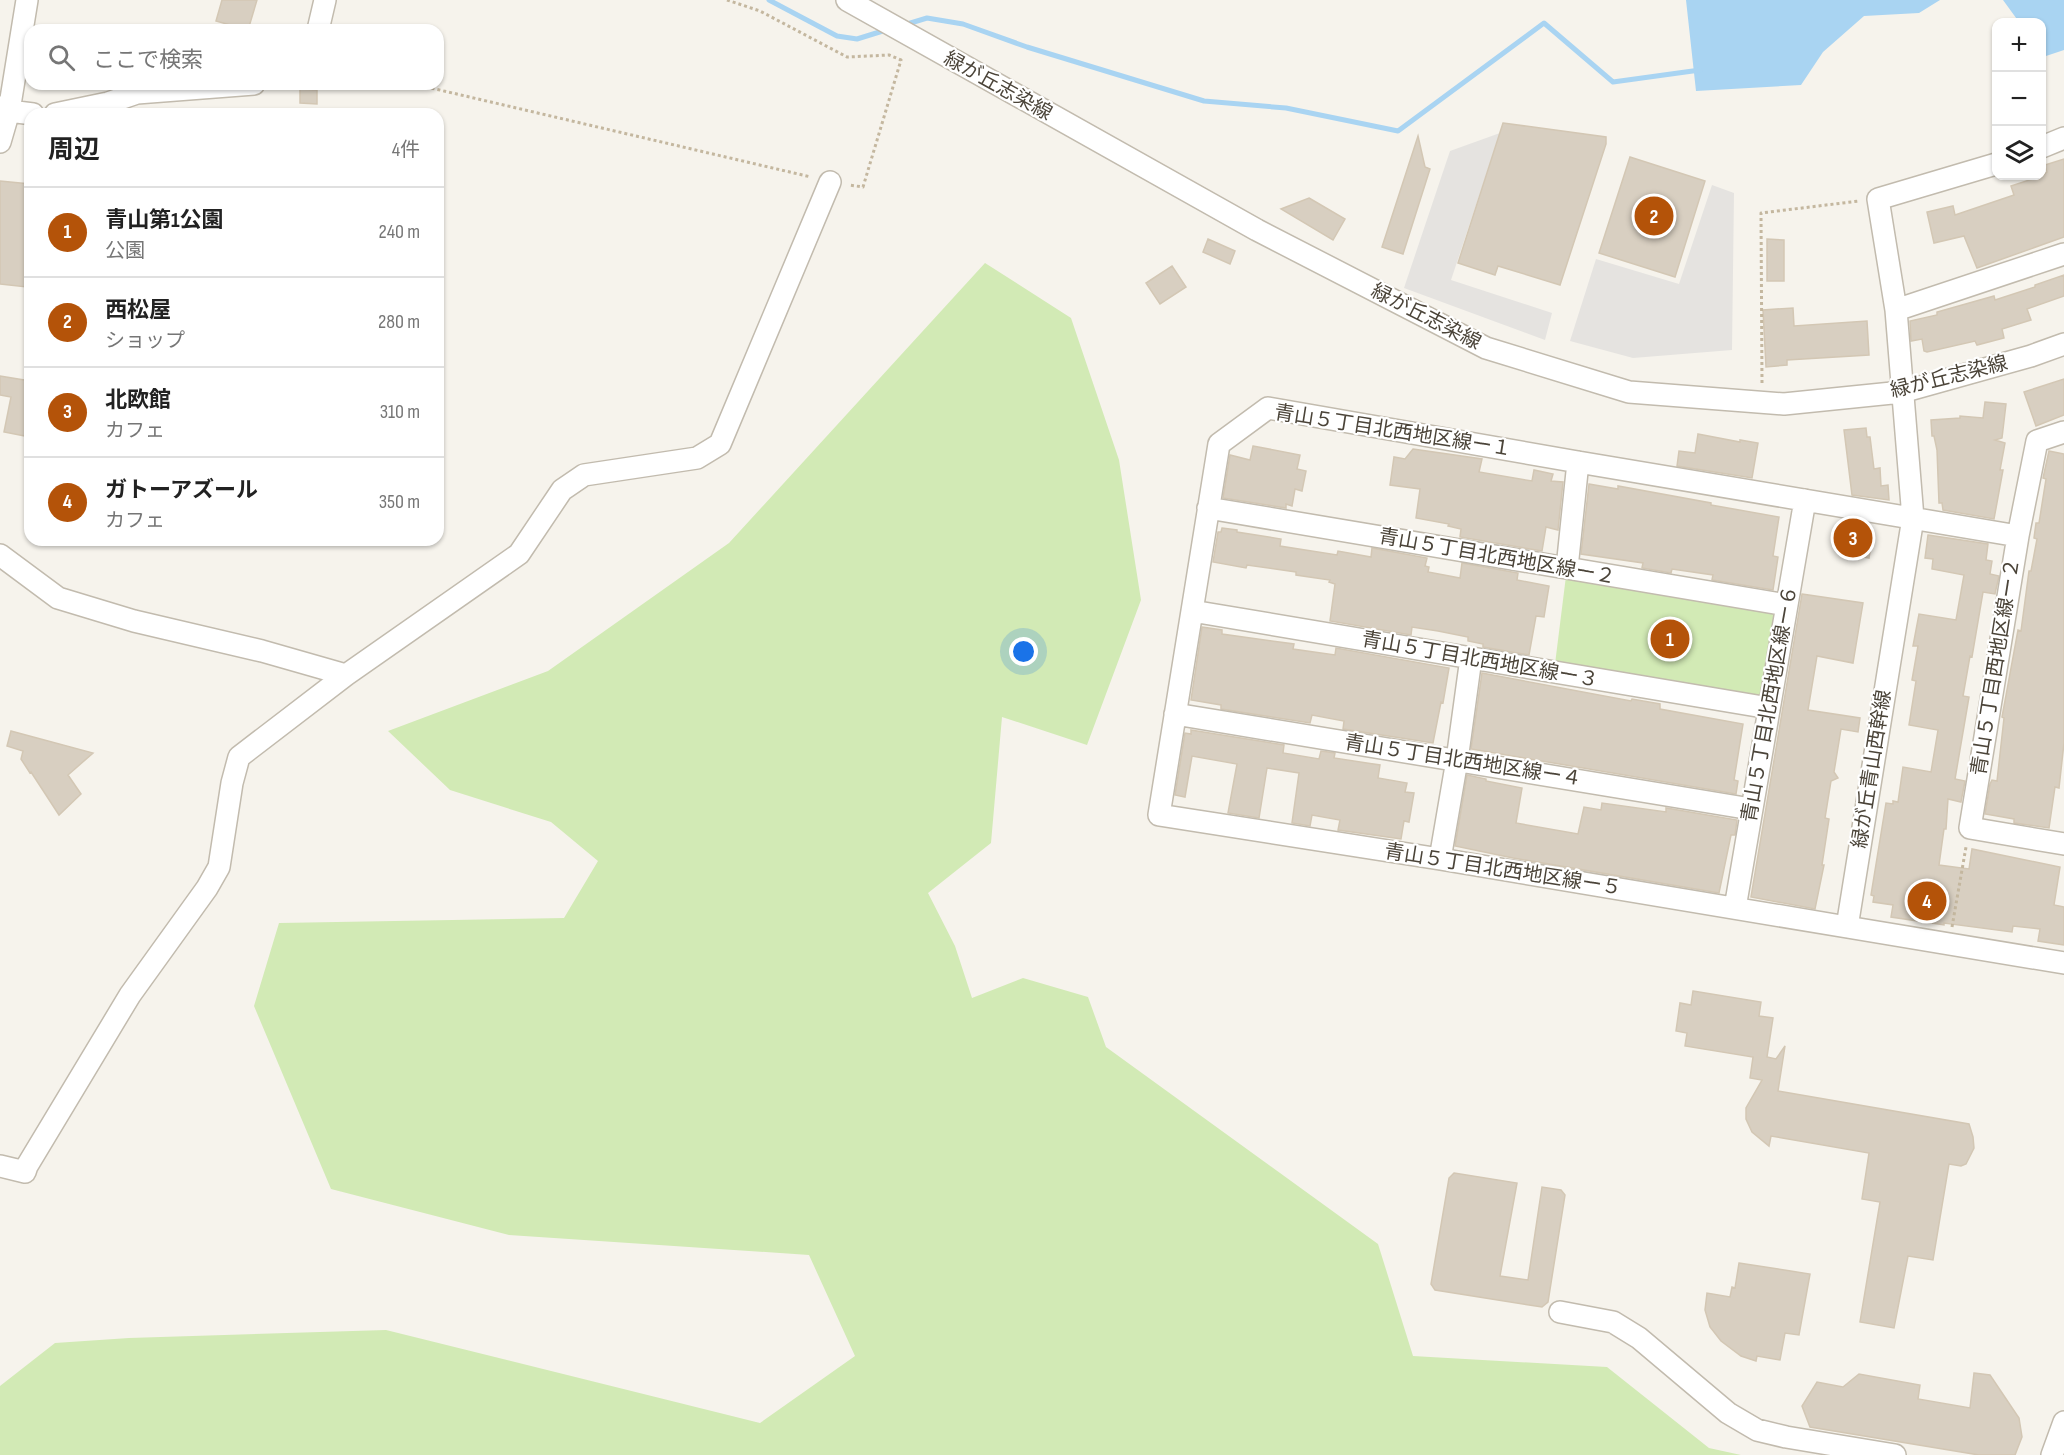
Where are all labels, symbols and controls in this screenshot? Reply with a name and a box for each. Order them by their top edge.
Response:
map controls [1992,18,2046,180]
button: + [1992,18,2046,72]
search box [24,24,444,90]
icon: search [45,41,78,74]
street label: 緑が丘志染線 [940,46,1056,126]
text: ここで検索 [93,47,203,74]
button: − [1992,72,2046,126]
button: layers [1992,126,2046,180]
text: 周辺 [48,135,100,166]
text: 4件 [392,138,420,162]
pin: 2 [1634,194,1674,238]
text: 青山第1公園 [105,207,224,234]
text: 1 [64,220,71,244]
text: 240 m [379,220,420,244]
text: 公園 [105,239,145,263]
street label: 緑が丘志染線 [1367,279,1485,355]
text: 西松屋 [105,297,171,324]
text: 2 [63,310,72,334]
text: 280 m [378,310,420,334]
text: ショップ [105,329,185,353]
street label: 緑が丘志染線 [1888,351,2010,403]
text: 北欧館 [105,387,171,414]
text: 3 [63,400,72,424]
text: 310 m [380,400,420,424]
street label: 青山５丁目北西地区線ー１ [1273,400,1513,462]
text: カフェ [105,419,165,443]
text: ガトーアズール [105,477,258,504]
text: 4 [63,490,72,514]
text: 350 m [379,490,420,514]
text: カフェ [105,509,165,533]
pin: 3 [1834,516,1872,560]
street label: 青山５丁目北西地区線ー２ [1377,524,1617,590]
street label: 青山５丁目西地区線ー２ [1967,556,2025,778]
street label: 青山５丁目北西地区線ー６ [1737,584,1803,824]
pin: 1 [1650,616,1690,662]
street label: 青山５丁目北西地区線ー３ [1360,627,1600,693]
your location [1009,637,1038,666]
street label: 緑が丘青山西幹線 [1848,688,1896,850]
street label: 青山５丁目北西地区線ー４ [1343,730,1583,792]
street label: 青山５丁目北西地区線ー５ [1383,839,1623,901]
pin: 4 [1908,878,1946,924]

